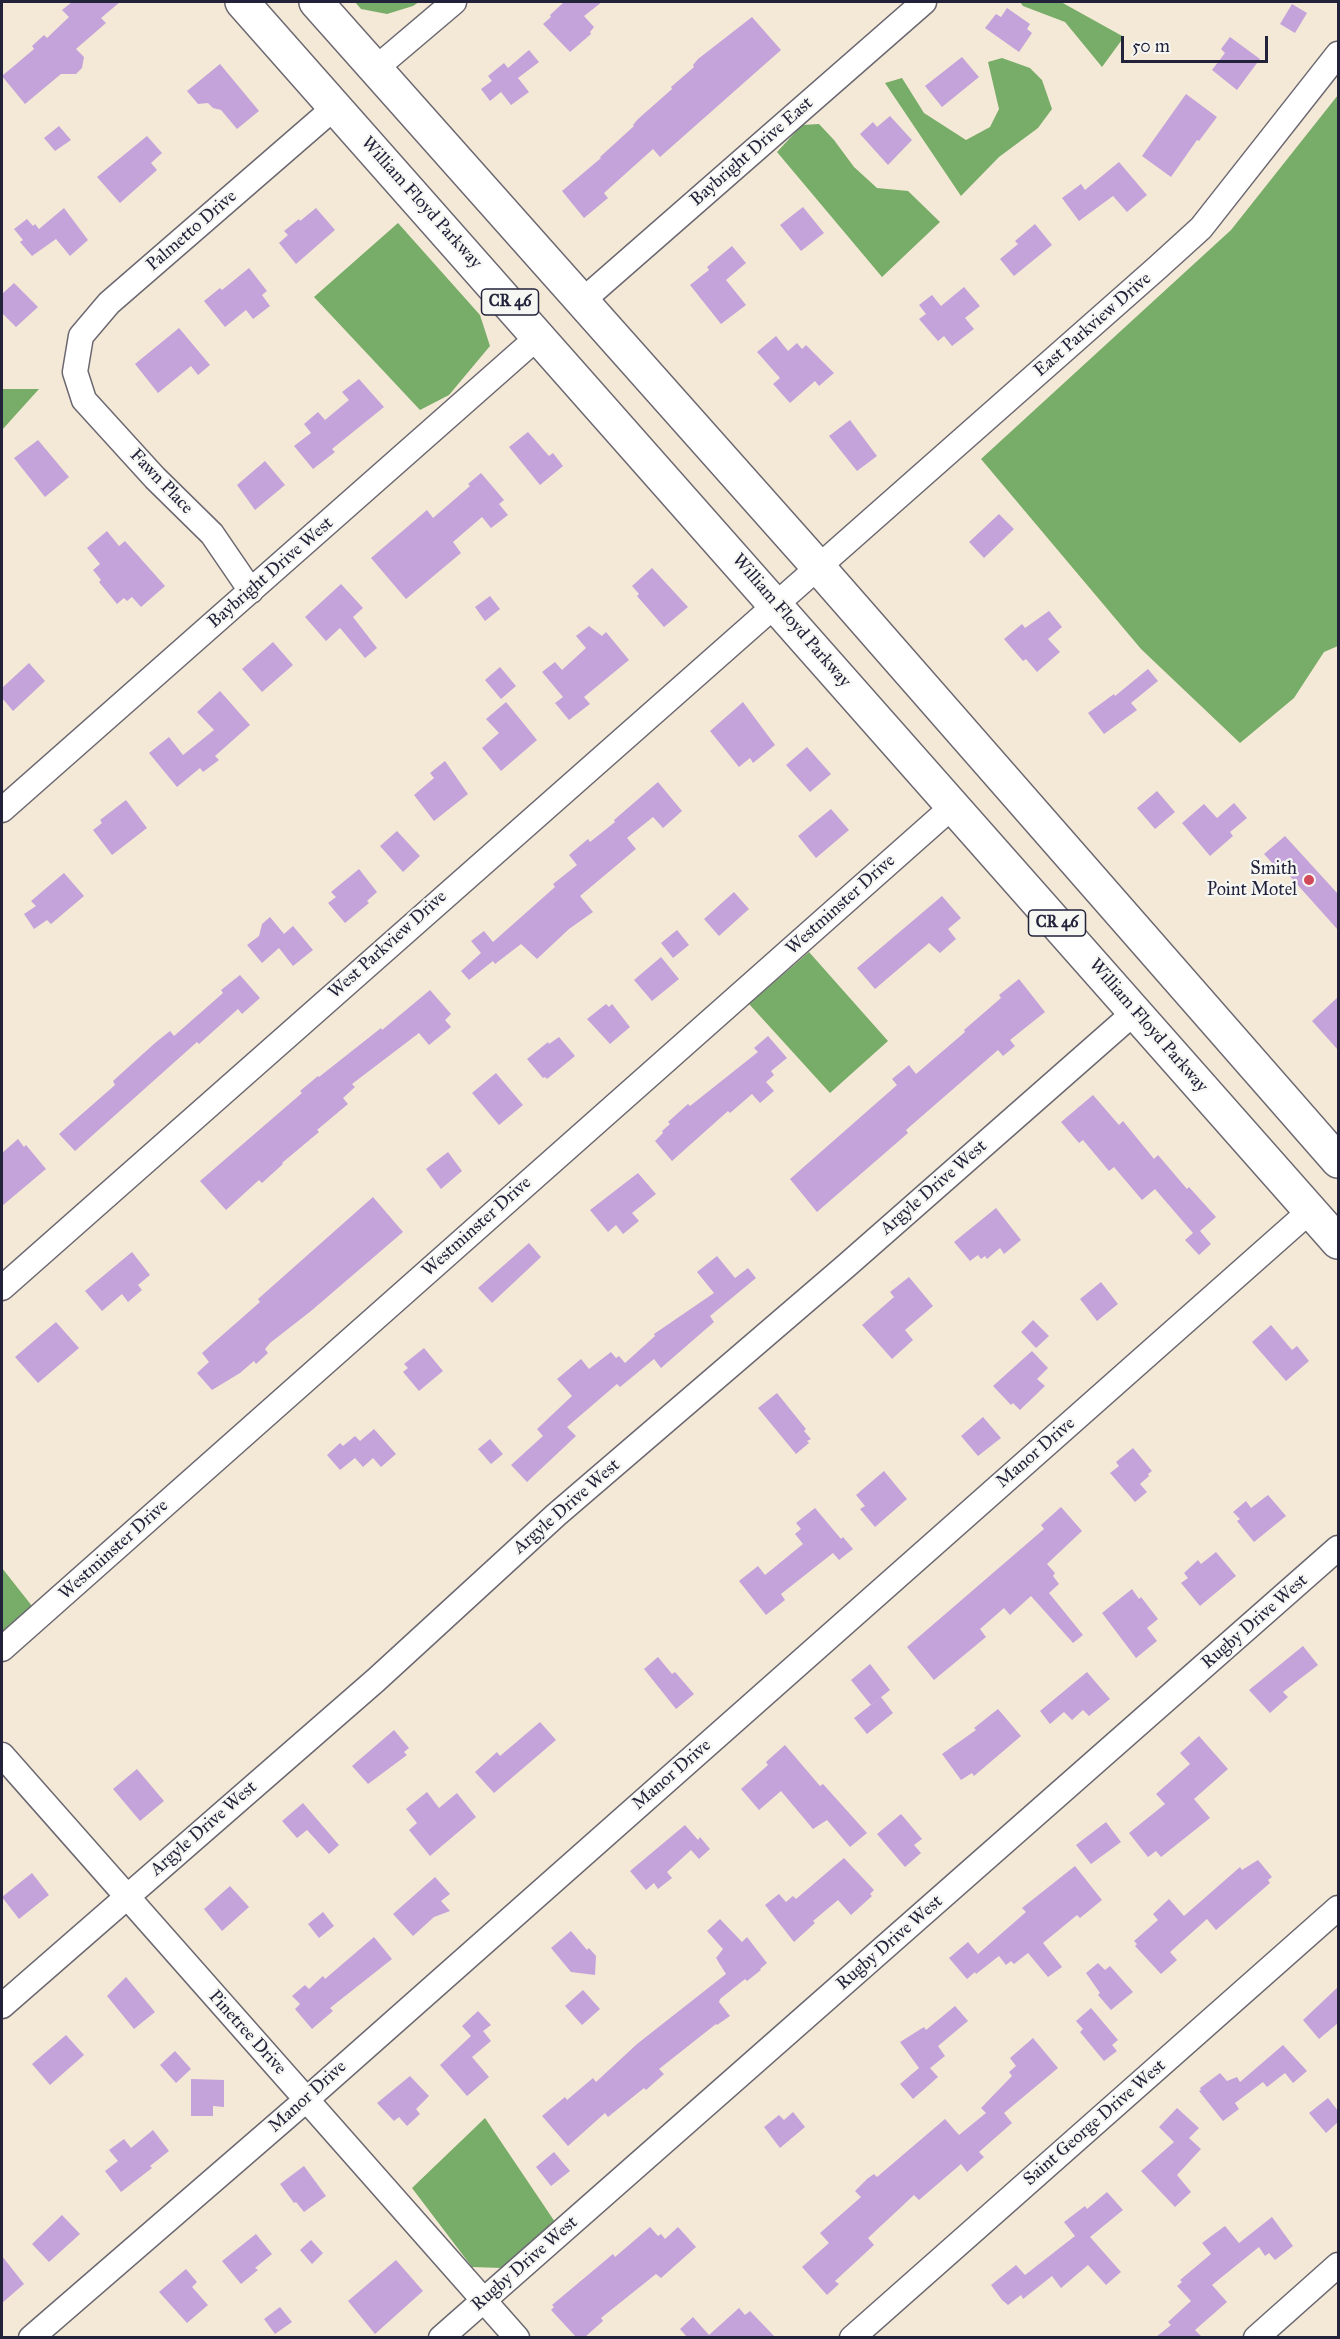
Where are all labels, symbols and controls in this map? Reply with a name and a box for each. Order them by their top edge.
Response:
scale bar [1124,24,1271,62]
text: 50 m [1132,35,1170,57]
street label: Baybright Drive East [686,93,818,211]
street label: William Floyd Parkway [356,133,486,273]
street label: Palmetto Drive [142,186,242,276]
street label: East Parkview Drive [1030,268,1156,382]
road number: CR 46 [482,289,538,315]
street label: Fawn Place [125,445,197,519]
street label: Baybright Drive West [204,513,338,633]
street label: William Floyd Parkway [727,550,855,692]
street label: Westminster Drive [782,850,900,960]
place label: Smith Point Motel [1207,859,1297,902]
marker: Smith Point Motel [1302,873,1316,887]
street label: West Parkview Drive [324,886,452,1004]
road number: CR 46 [1028,910,1086,936]
street label: William Floyd Parkway [1084,955,1212,1097]
street label: Argyle Drive West [876,1136,992,1240]
street label: Westminster Drive [418,1172,536,1282]
street label: Manor Drive [992,1413,1080,1493]
street label: Argyle Drive West [509,1455,625,1559]
street label: Westminster Drive [55,1495,173,1605]
street label: Rugby Drive West [1198,1570,1312,1674]
street label: Manor Drive [628,1735,716,1815]
street label: Argyle Drive West [146,1777,262,1881]
street label: Rugby Drive West [833,1891,947,1995]
street label: Pinetree Drive [204,1986,290,2080]
street label: Saint George Drive West [1019,2055,1171,2191]
street label: Manor Drive [265,2056,351,2138]
street label: Rugby Drive West [468,2212,582,2316]

